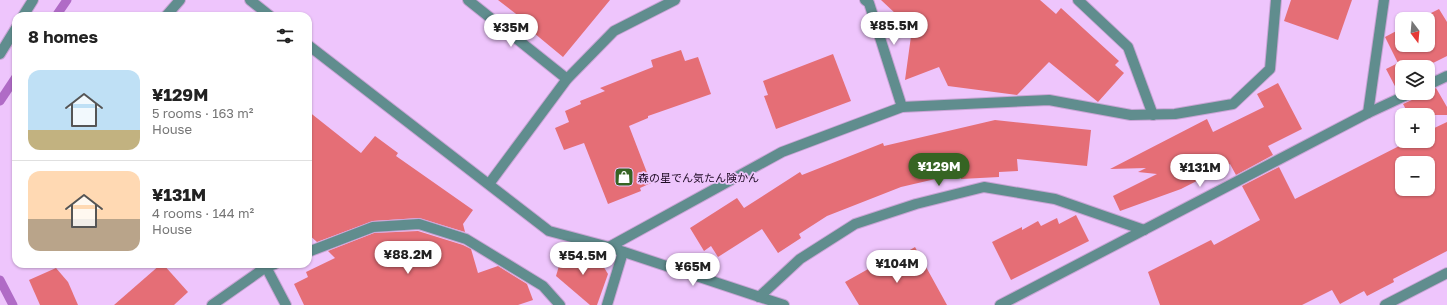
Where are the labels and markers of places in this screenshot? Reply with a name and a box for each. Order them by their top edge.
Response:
pin: ¥85.5M [861,12,927,46]
pin: ¥35M [487,14,535,48]
pin: ¥129M [911,153,967,187]
pin: ¥131M [1172,154,1228,188]
shop icon: 森の星でん気たん険かん [613,166,635,188]
place label: 森の星でん気たん険かん [638,171,759,184]
pin: ¥88.2M [375,241,441,275]
pin: ¥54.5M [550,242,616,276]
pin: ¥104M [869,250,925,284]
pin: ¥65M [669,253,717,287]

